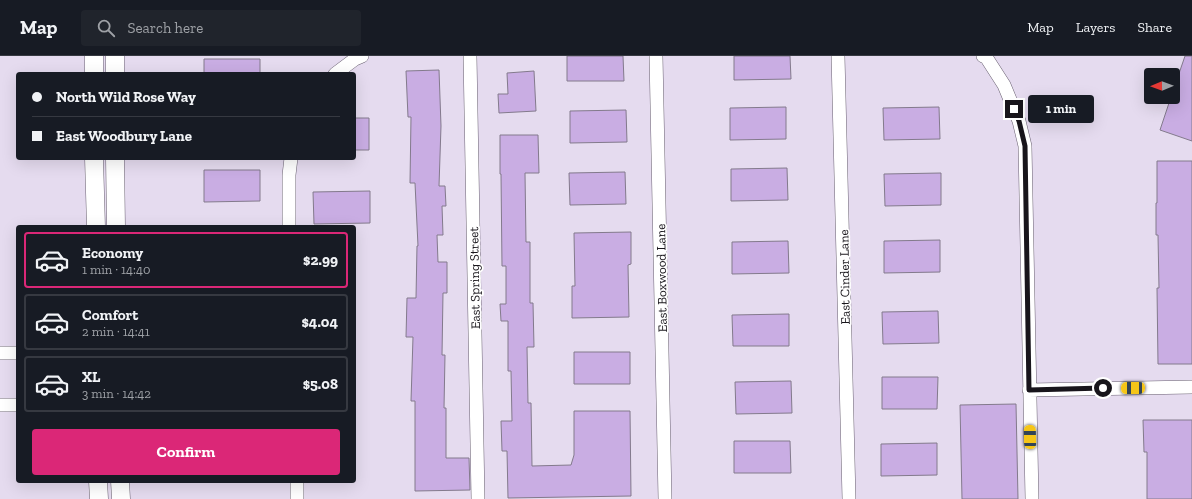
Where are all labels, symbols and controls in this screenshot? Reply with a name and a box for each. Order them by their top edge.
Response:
search box [81,10,361,46]
text: Map [20,16,57,39]
icon: search [95,17,117,39]
text: Search here [127,19,203,37]
text: Map [1027,19,1054,36]
text: Layers [1076,19,1115,36]
text: Share [1137,19,1172,36]
north arrow [1144,68,1180,104]
map controls [1144,68,1180,104]
text: North Wild Rose Way [56,88,196,106]
callout: 1 min [1028,95,1094,123]
route end [1005,100,1023,118]
text: 1 min [1046,101,1076,116]
text: East Woodbury Lane [56,127,192,145]
street label: East Boxwood Lane [653,224,670,332]
street label: East Spring Street [466,227,483,329]
street label: East Cinder Lane [836,229,853,325]
icon: car [34,242,70,278]
text: Economy [82,244,143,262]
text: $2.99 [303,251,338,269]
text: 1 min · 14:40 [82,262,150,277]
icon: car [34,304,70,340]
text: Comfort [82,306,138,324]
text: $4.04 [301,313,338,331]
text: 2 min · 14:41 [82,324,150,339]
icon: car [34,366,70,402]
text: XL [82,368,100,386]
text: $5.08 [303,375,338,393]
route start [1094,379,1112,397]
car [1121,382,1145,394]
text: 3 min · 14:42 [82,386,151,401]
car [1024,425,1036,449]
button: Confirm [32,429,340,475]

